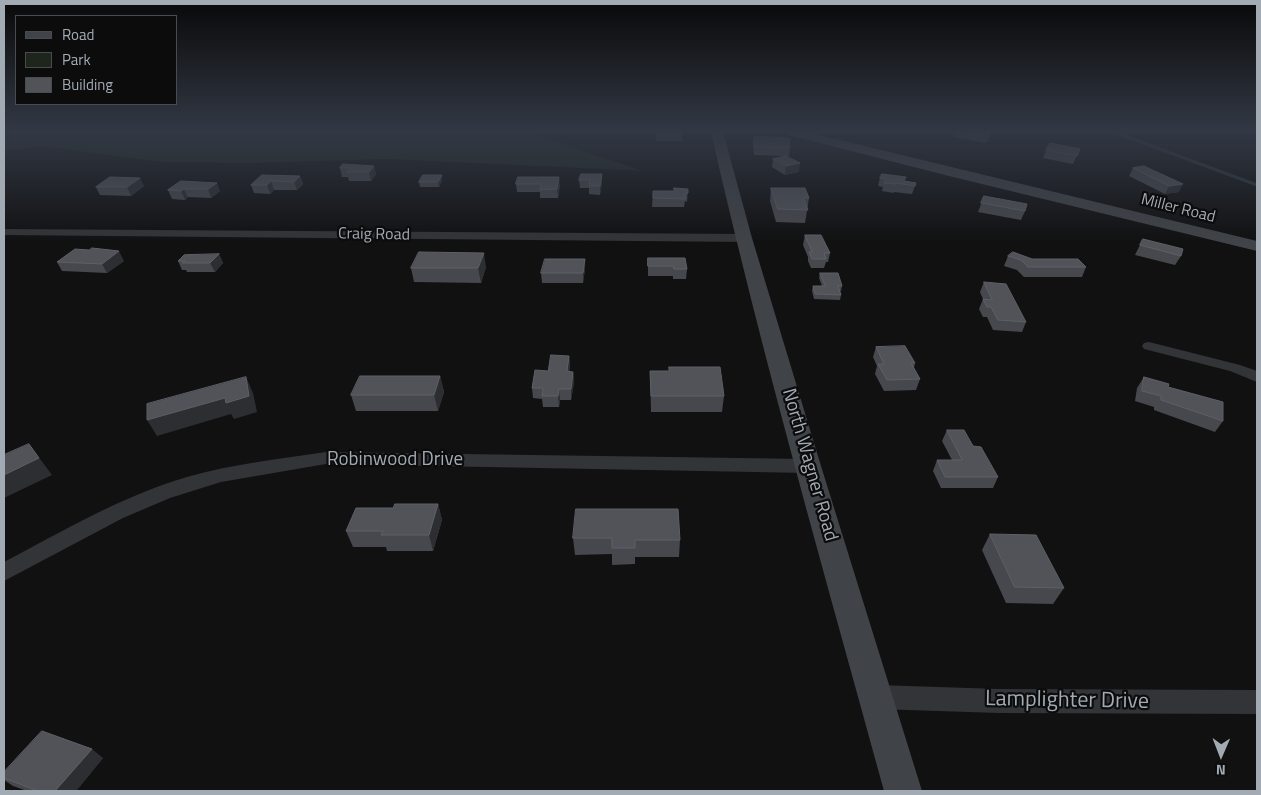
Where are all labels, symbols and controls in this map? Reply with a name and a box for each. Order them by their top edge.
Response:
legend [15,15,178,105]
text: Road [62,23,94,46]
text: Park [62,48,91,71]
text: Building [62,73,113,96]
street label: Miller Road [1139,190,1217,228]
street label: Craig Road [338,225,410,245]
street label: North Wagner Road [776,386,842,544]
street label: Robinwood Drive [327,449,463,471]
street label: Lamplighter Drive [985,686,1149,716]
north arrow [1196,730,1246,780]
text: N [1216,760,1226,781]

